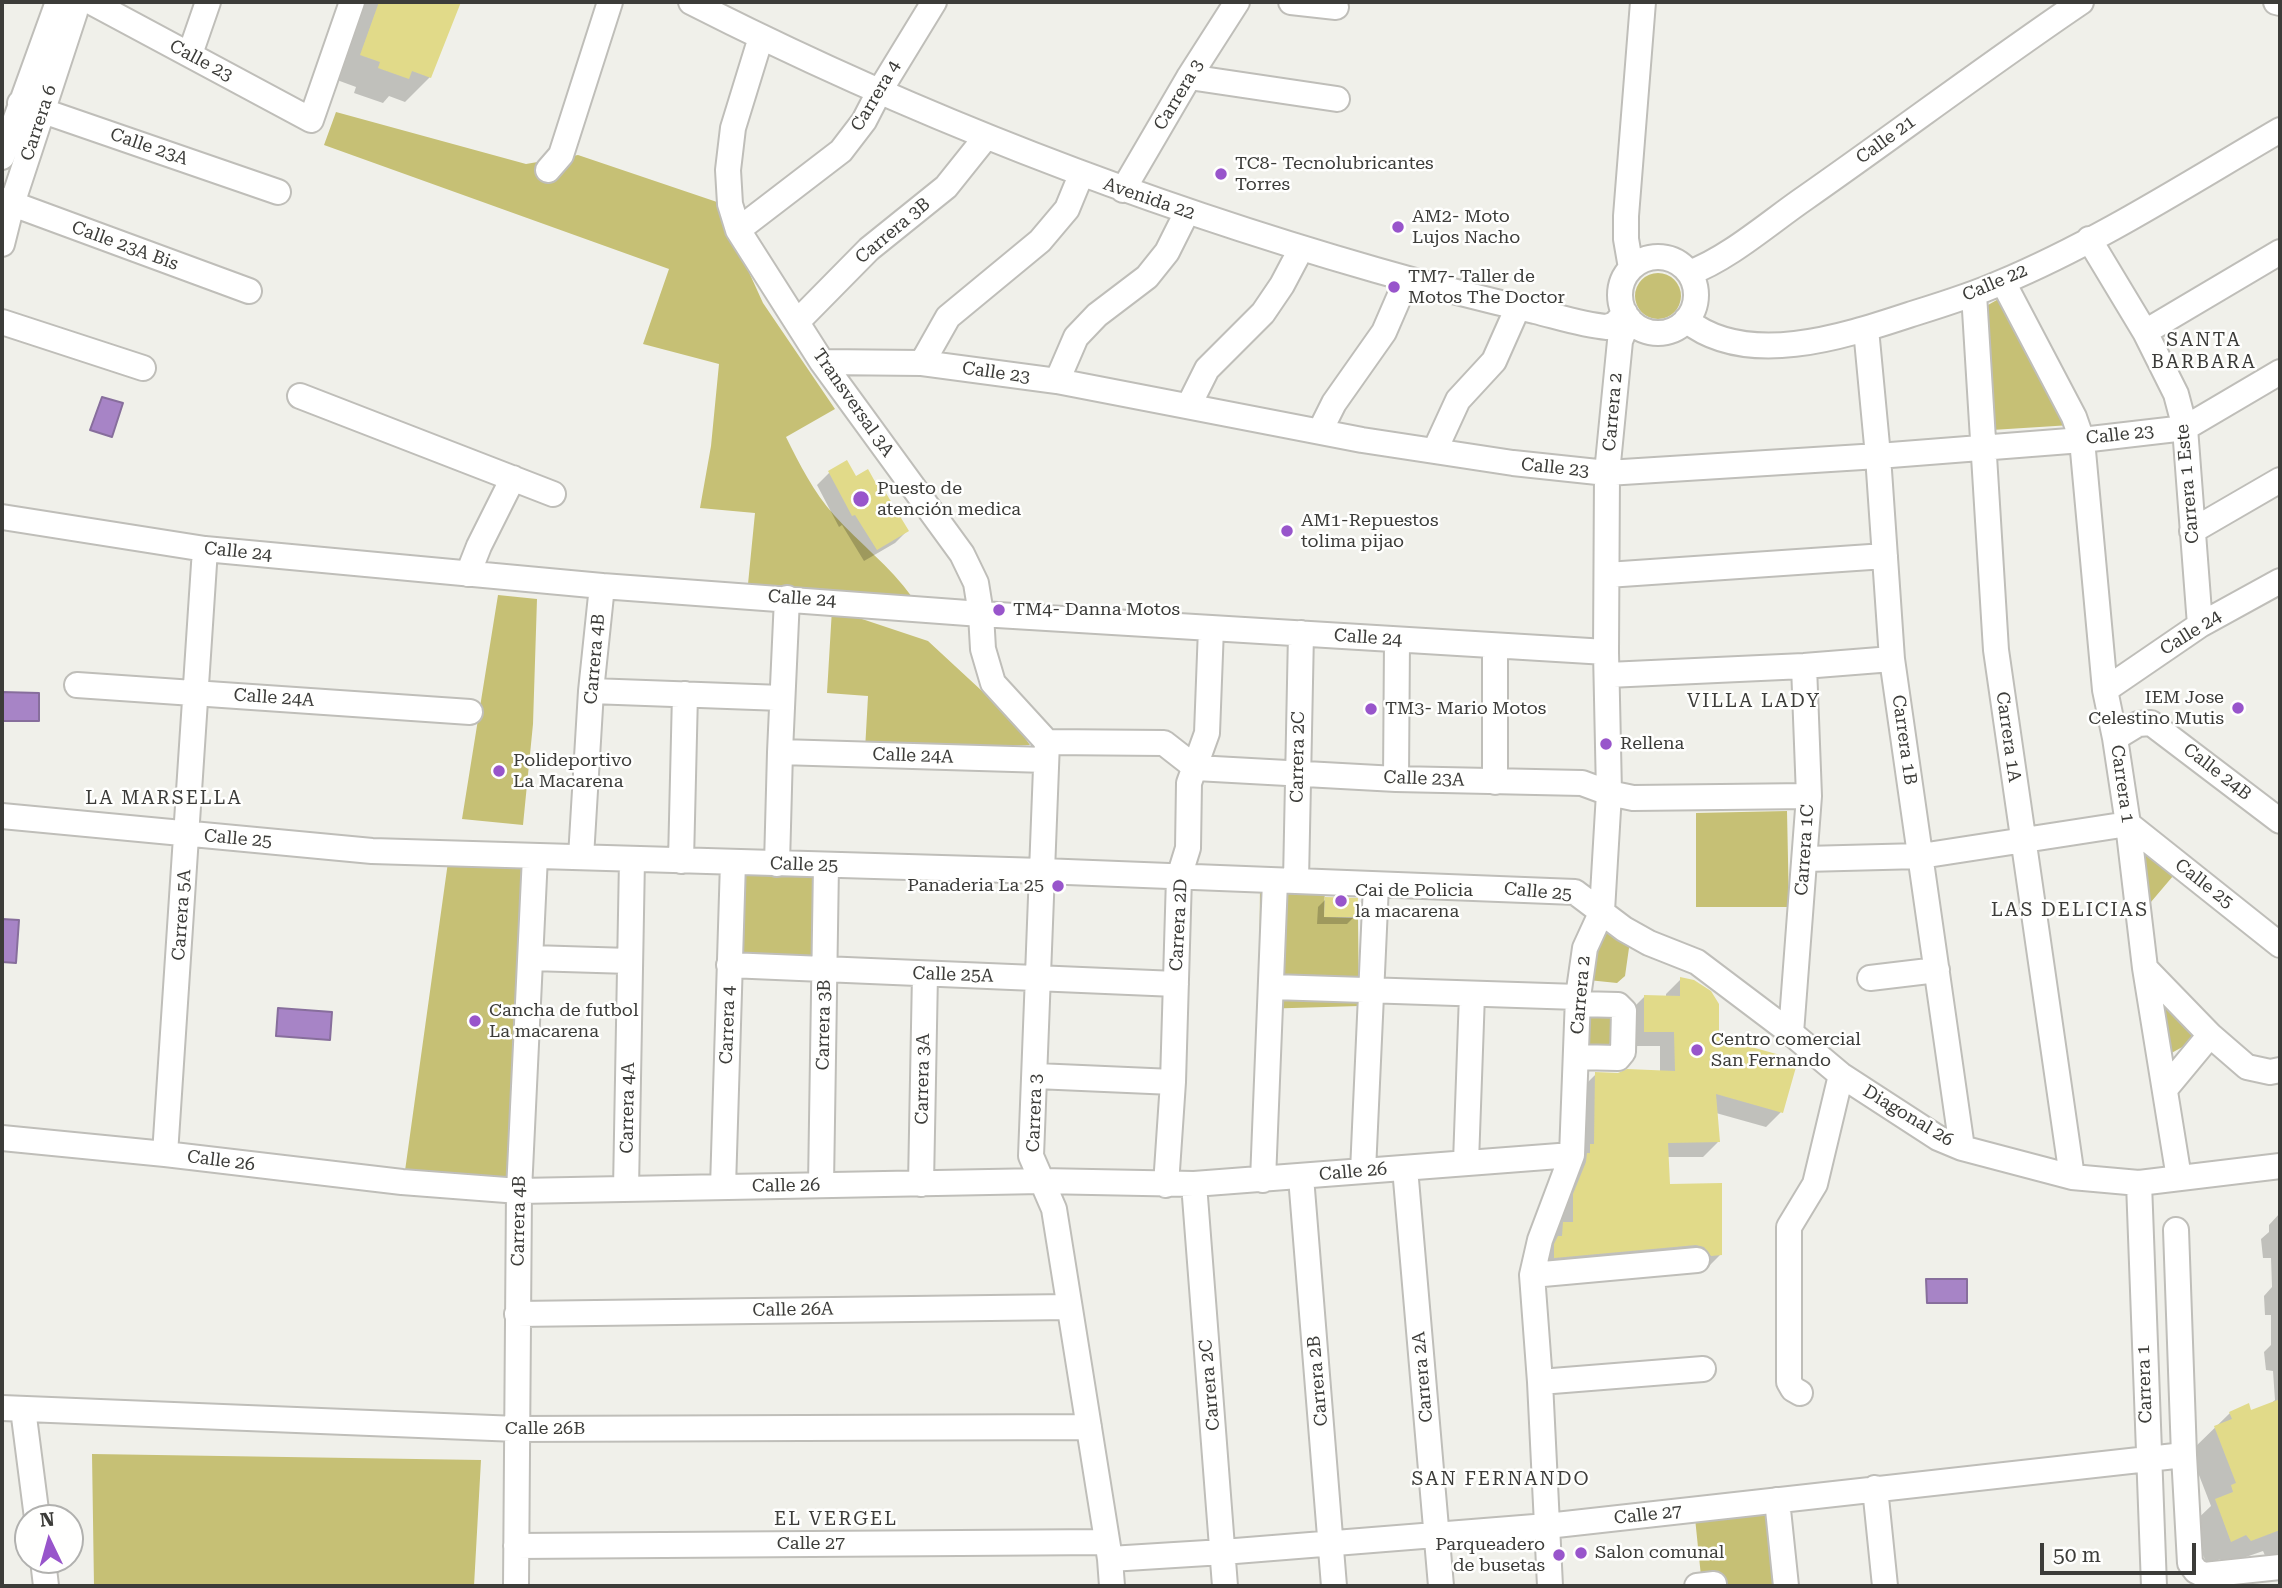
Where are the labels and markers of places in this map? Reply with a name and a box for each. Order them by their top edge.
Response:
place label: TC8- Tecnolubricantes Torres [1235,153,1434,196]
marker: TC8- Tecnolubricantes Torres [1213,166,1229,182]
place label: AM2- Moto Lujos Nacho [1412,206,1520,248]
marker: AM2- Moto Lujos Nacho [1390,219,1406,235]
place label: TM7- Taller de Motos The Doctor [1408,266,1565,308]
marker: TM7- Taller de Motos The Doctor [1386,279,1402,295]
place label: Puesto de atención medica [877,478,1021,520]
marker: Puesto de atención medica [851,489,871,509]
place label: AM1-Repuestos tolima pijao [1301,510,1438,552]
marker: AM1-Repuestos tolima pijao [1279,523,1295,539]
place label: TM4- Danna Motos [1013,599,1180,621]
marker: TM4- Danna Motos [991,602,1007,618]
place label: IEM Jose Celestino Mutis [2088,687,2224,730]
place label: TM3- Mario Motos [1385,698,1546,720]
marker: IEM Jose Celestino Mutis [2230,700,2246,716]
marker: TM3- Mario Motos [1363,701,1379,717]
place label: Rellena [1620,733,1684,755]
marker: Rellena [1598,736,1614,752]
place label: Polideportivo La Macarena [513,750,632,792]
marker: Polideportivo La Macarena [491,763,507,779]
place label: Panaderia La 25 [907,875,1044,897]
marker: Panaderia La 25 [1050,878,1066,894]
place label: Cai de Policia la macarena [1355,880,1473,922]
marker: Cai de Policia la macarena [1333,893,1349,909]
place label: Cancha de futbol La macarena [489,1000,638,1042]
marker: Cancha de futbol La macarena [467,1013,483,1029]
place label: Centro comercial San Fernando [1711,1029,1861,1072]
marker: Centro comercial San Fernando [1689,1042,1705,1058]
place label: Parqueadero de busetas [1435,1534,1545,1576]
place label: Salon comunal [1595,1542,1724,1564]
marker: Salon comunal [1573,1545,1589,1561]
marker: Parqueadero de busetas [1551,1547,1567,1563]

